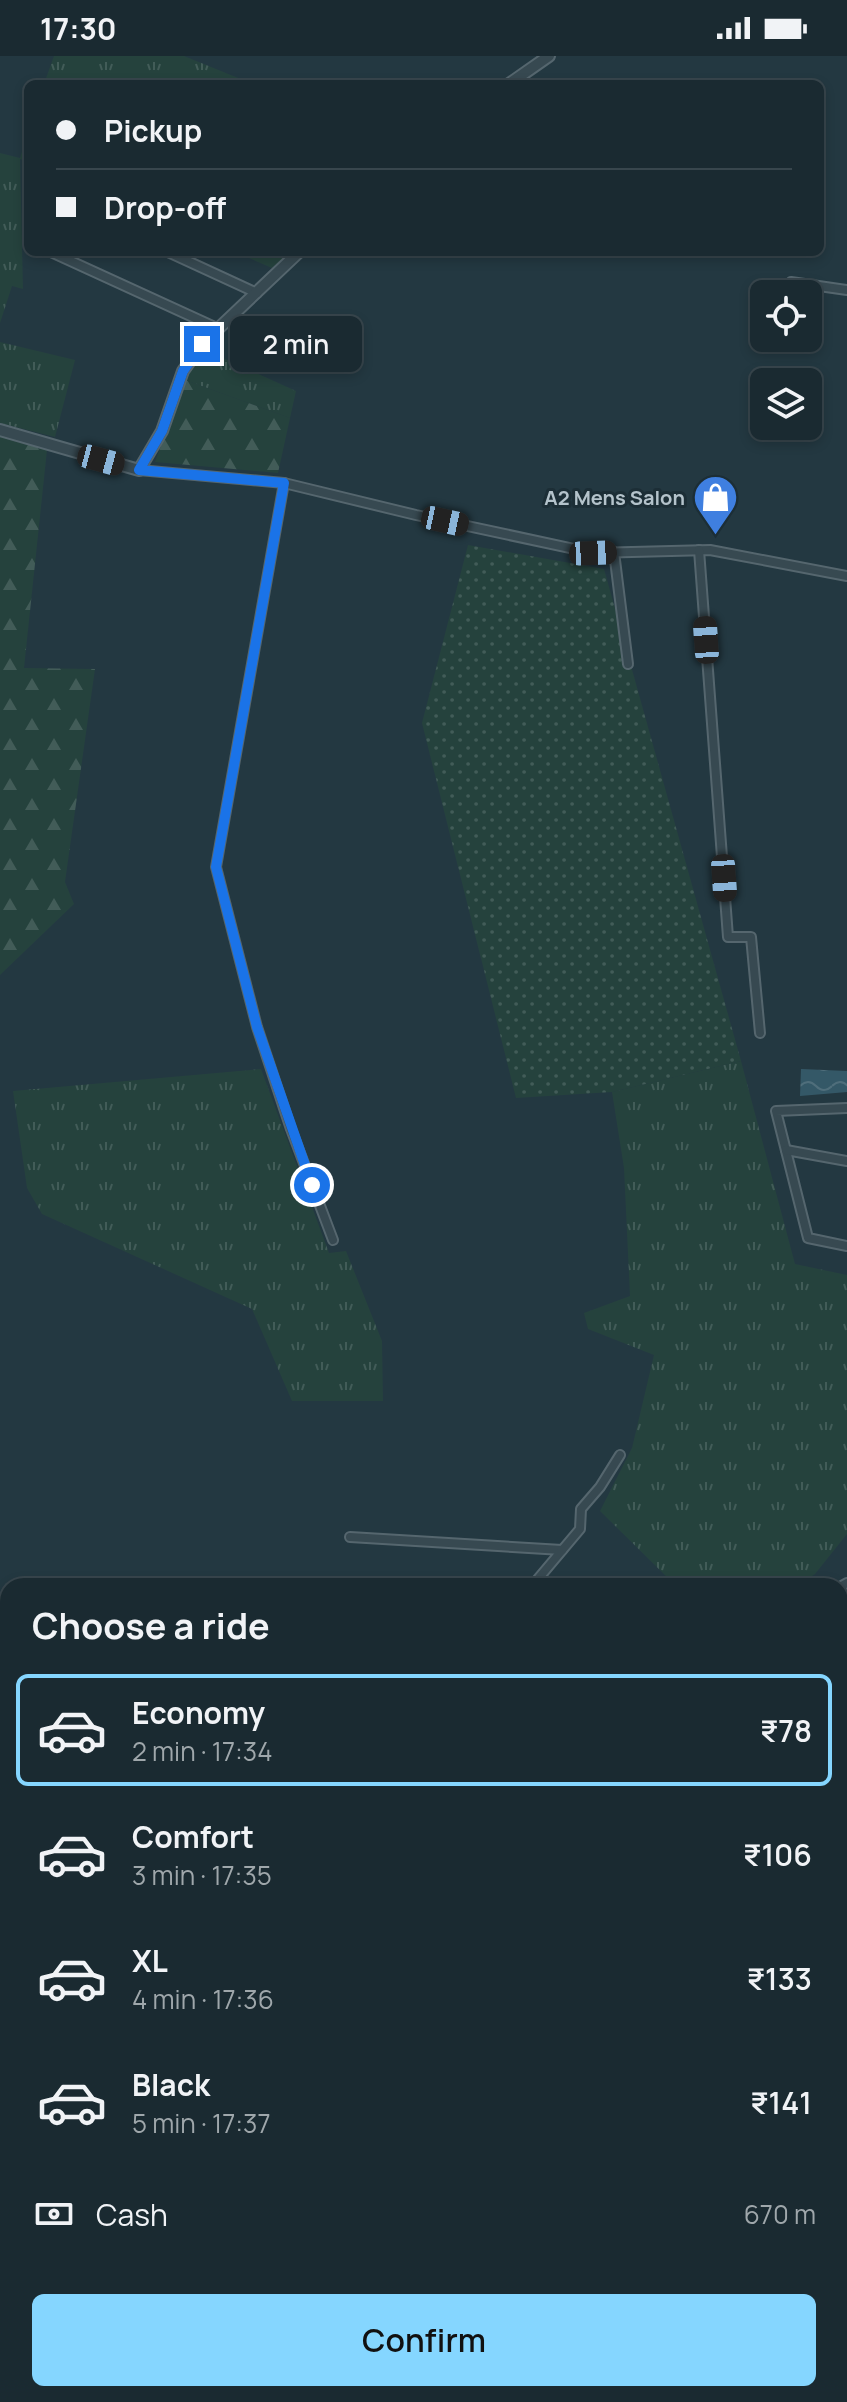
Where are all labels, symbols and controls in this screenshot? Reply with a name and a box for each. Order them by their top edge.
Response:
text: 17:30 [40,8,117,49]
text: Pickup [104,110,202,151]
text: Drop-off [104,187,226,228]
map controls [750,280,822,440]
button: locate [750,280,822,352]
callout: 2 min [230,316,362,372]
route end [184,326,220,362]
text: 2 min [263,326,329,362]
button: layers [750,368,822,440]
car [75,442,127,478]
shop icon: A2 Mens Salon [692,474,740,537]
place label: A2 Mens Salon [544,484,685,511]
car [419,504,471,538]
car [569,540,617,566]
car [692,615,720,665]
car [710,853,738,903]
route start [294,1167,330,1203]
text: Choose a ride [32,1601,270,1650]
text: Economy [132,1692,265,1733]
icon: car [36,1694,108,1766]
text: ₹78 [760,1710,812,1751]
text: 2 min · 17:34 [132,1733,273,1769]
text: Comfort [132,1816,254,1857]
icon: car [36,1818,108,1890]
text: ₹106 [743,1834,812,1875]
text: 3 min · 17:35 [132,1857,272,1893]
text: XL [132,1940,168,1981]
icon: car [36,1942,108,2014]
text: ₹133 [747,1958,812,1999]
text: 4 min · 17:36 [132,1981,274,2017]
text: Black [132,2064,210,2105]
icon: car [36,2066,108,2138]
text: ₹141 [750,2082,812,2123]
text: 5 min · 17:37 [132,2105,270,2141]
icon: cash [32,2192,76,2236]
text: Cash [96,2194,168,2235]
text: 670 m [744,2196,816,2232]
button: Confirm [32,2294,816,2386]

